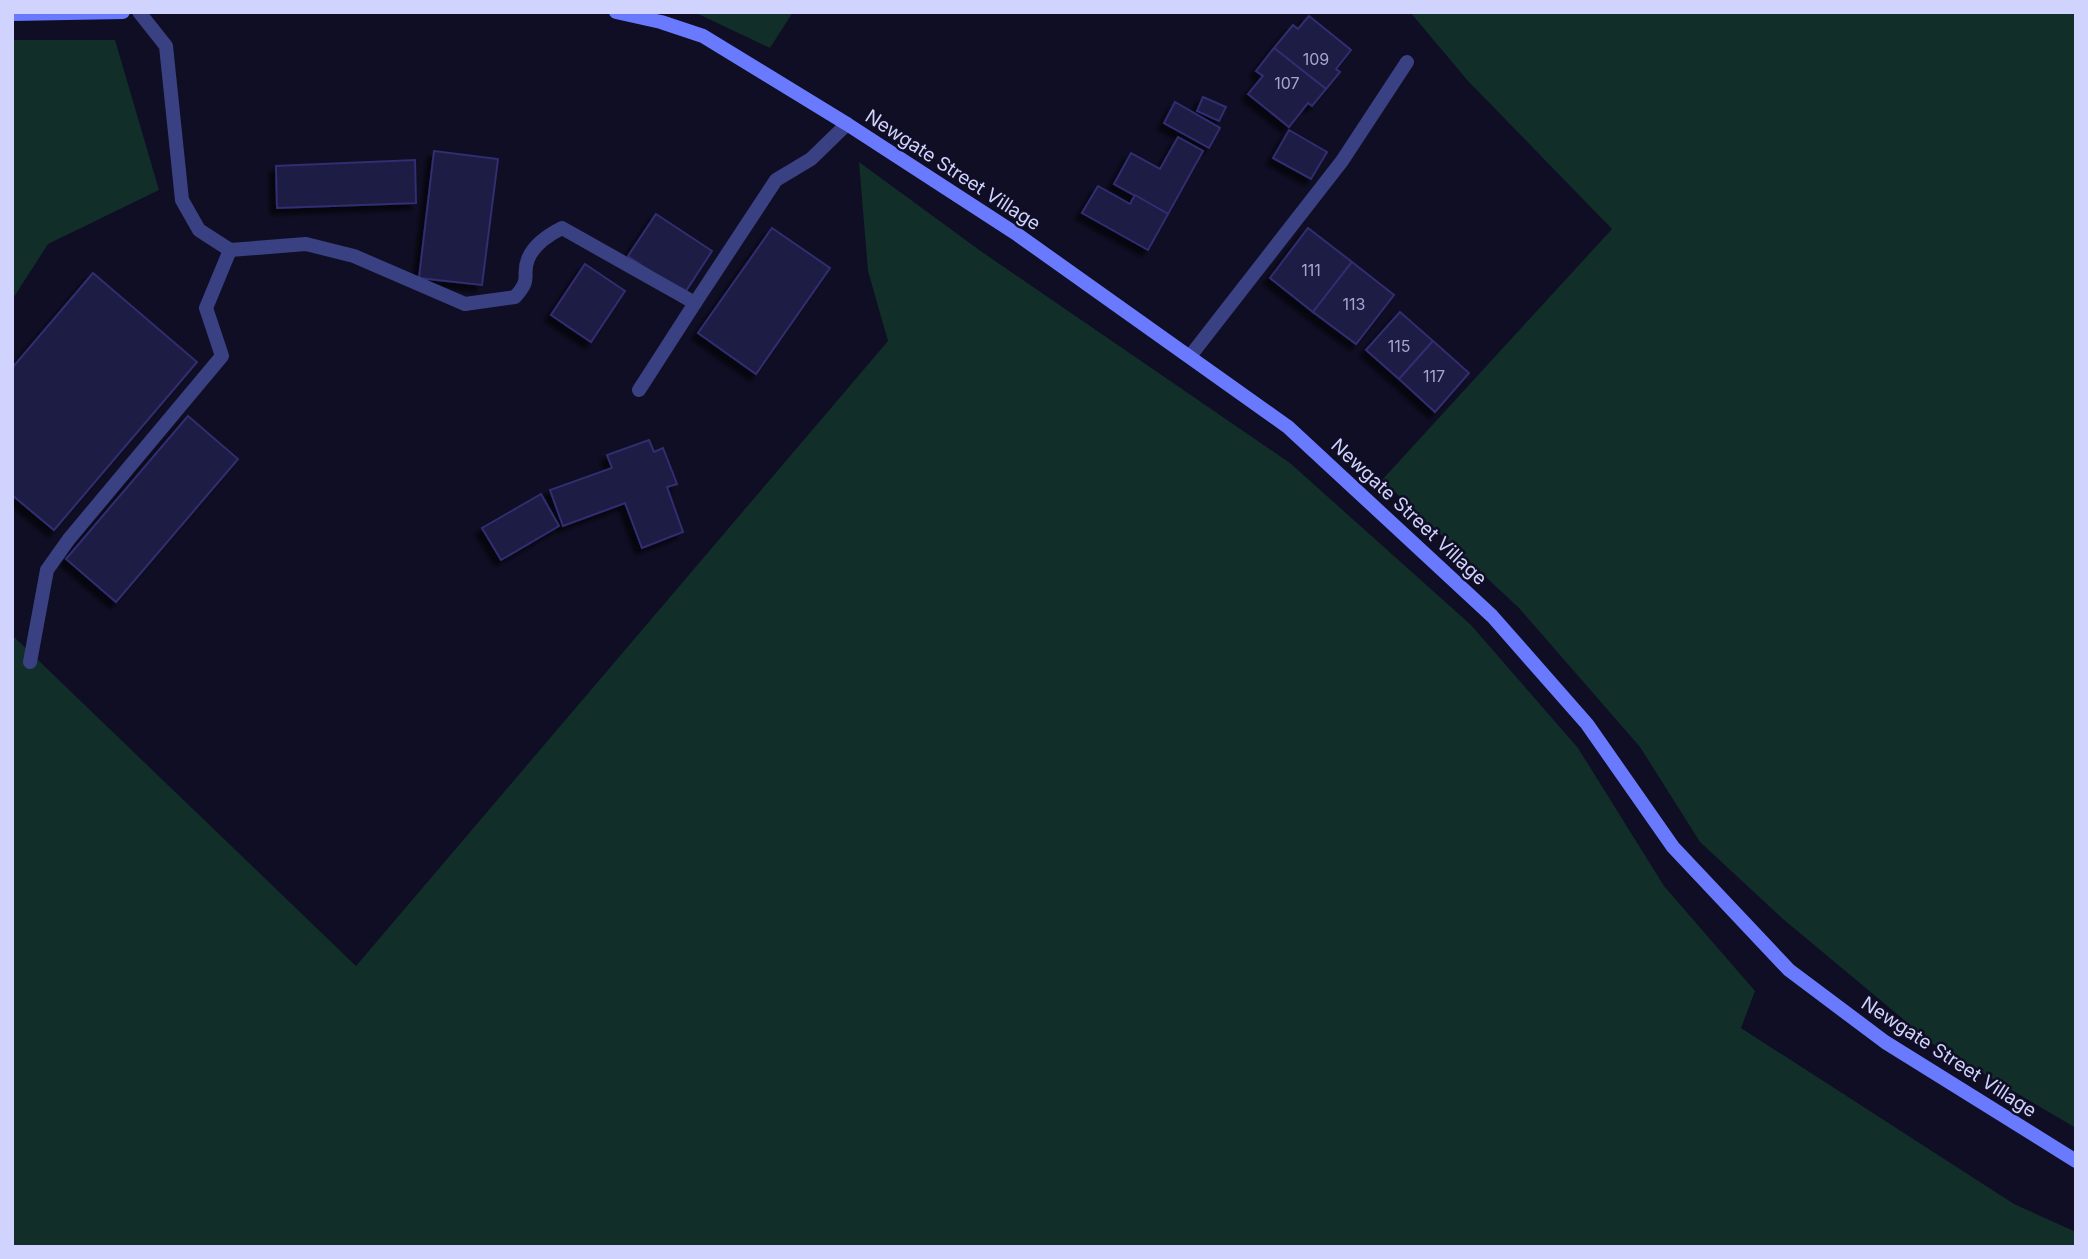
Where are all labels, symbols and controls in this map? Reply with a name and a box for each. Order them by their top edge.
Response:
house number: 109 [1303,49,1329,69]
house number: 107 [1274,73,1300,93]
street label: Newgate Street Village [861,105,1045,235]
house number: 111 [1301,260,1321,280]
house number: 113 [1343,294,1365,314]
house number: 115 [1388,336,1410,356]
house number: 117 [1423,366,1445,386]
street label: Newgate Street Village [1326,434,1492,590]
street label: Newgate Street Village [1857,992,2041,1122]

